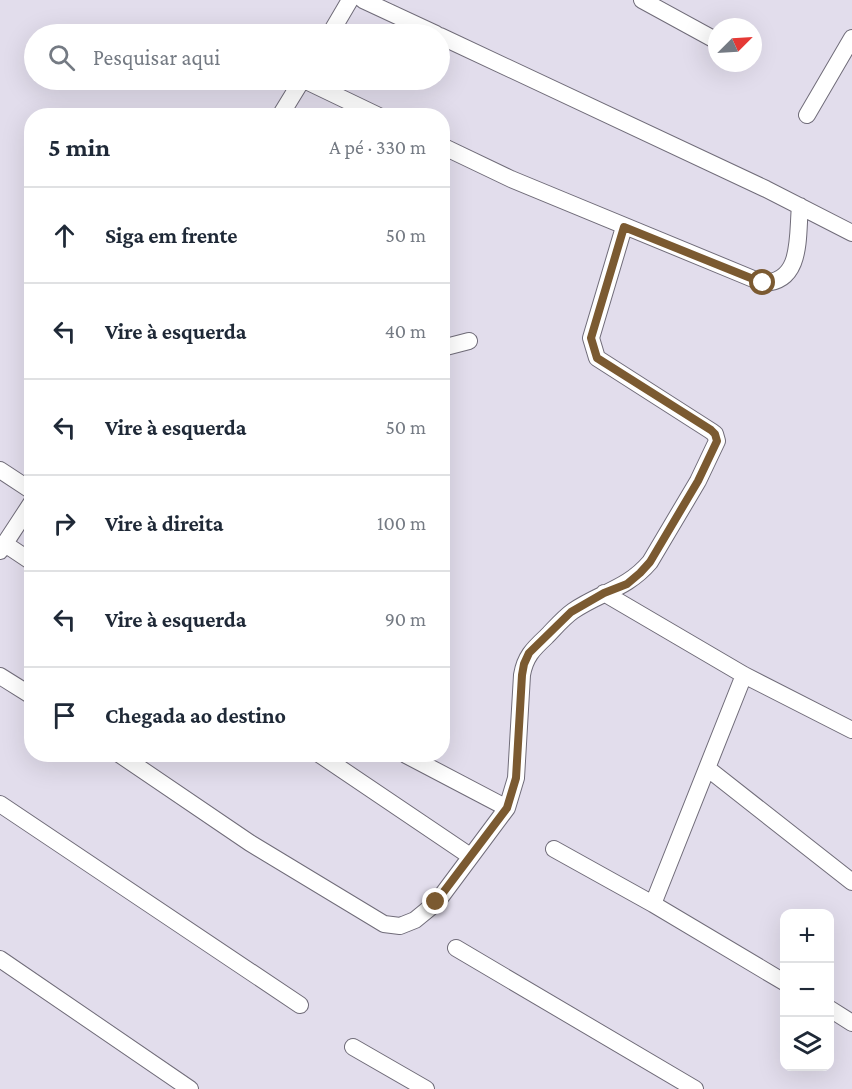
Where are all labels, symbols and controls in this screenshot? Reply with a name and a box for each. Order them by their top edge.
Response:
north arrow [708,18,762,72]
search box [24,24,450,90]
icon: search [45,41,78,74]
text: Pesquisar aqui [93,45,220,70]
text: 5 min [48,133,110,162]
text: A pé · 330 m [329,136,426,158]
icon: ahead [48,219,81,252]
text: Siga em frente [105,223,238,248]
text: 50 m [385,224,426,246]
route start [749,269,775,295]
icon: left [48,315,81,348]
text: Vire à esquerda [105,319,246,344]
text: 40 m [385,320,426,342]
icon: left [48,411,81,444]
text: Vire à esquerda [105,415,246,440]
text: 50 m [385,416,426,438]
icon: right [48,507,81,540]
text: Vire à direita [105,511,224,536]
text: 100 m [377,512,426,534]
icon: left [48,603,81,636]
text: Vire à esquerda [105,607,246,632]
text: 90 m [385,608,426,630]
icon: arrive [48,699,81,732]
text: Chegada ao destino [105,703,286,728]
route end [422,888,448,914]
map controls [780,909,834,1071]
button: + [780,909,834,963]
button: − [780,963,834,1017]
button: layers [780,1017,834,1071]

